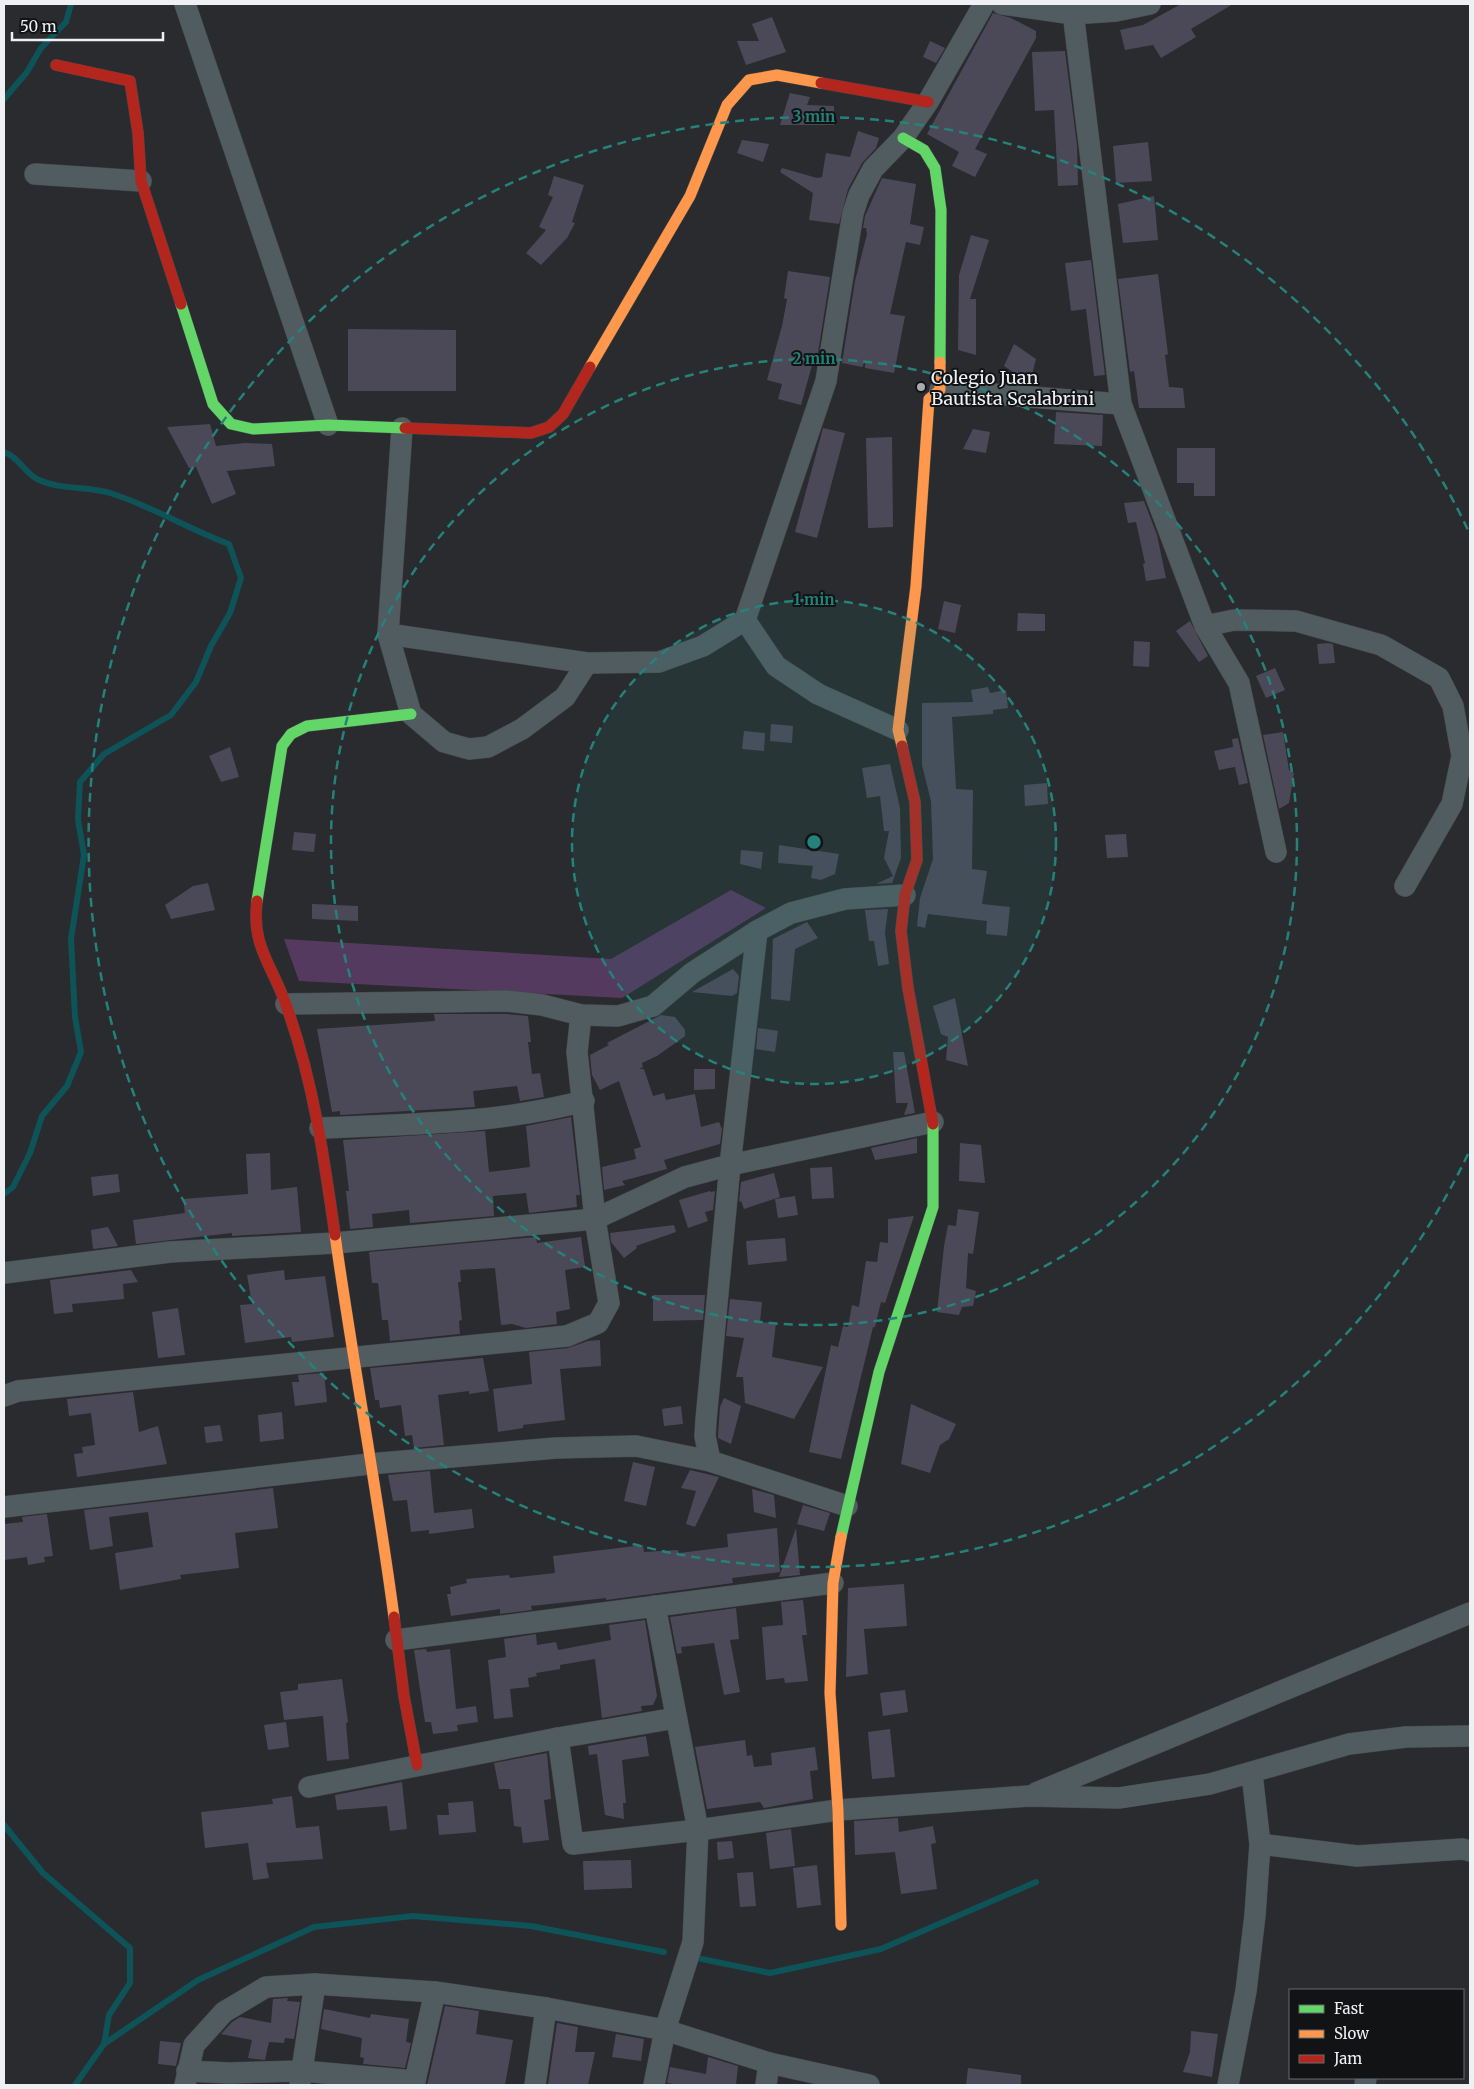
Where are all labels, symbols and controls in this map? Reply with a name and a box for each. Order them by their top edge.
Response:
scale bar [12,10,164,42]
text: 50 m [20,17,57,36]
text: 3 min [793,107,835,126]
text: 2 min [793,349,835,368]
place label: Colegio Juan Bautista Scalabrini [931,366,1094,410]
marker: Colegio Juan Bautista Scalabrini [915,381,927,393]
text: 1 min [794,590,834,609]
centre of rings [805,833,823,851]
legend [1289,1989,1464,2079]
text: Fast [1334,1999,1364,2018]
text: Slow [1334,2024,1369,2043]
text: Jam [1333,2049,1362,2068]

